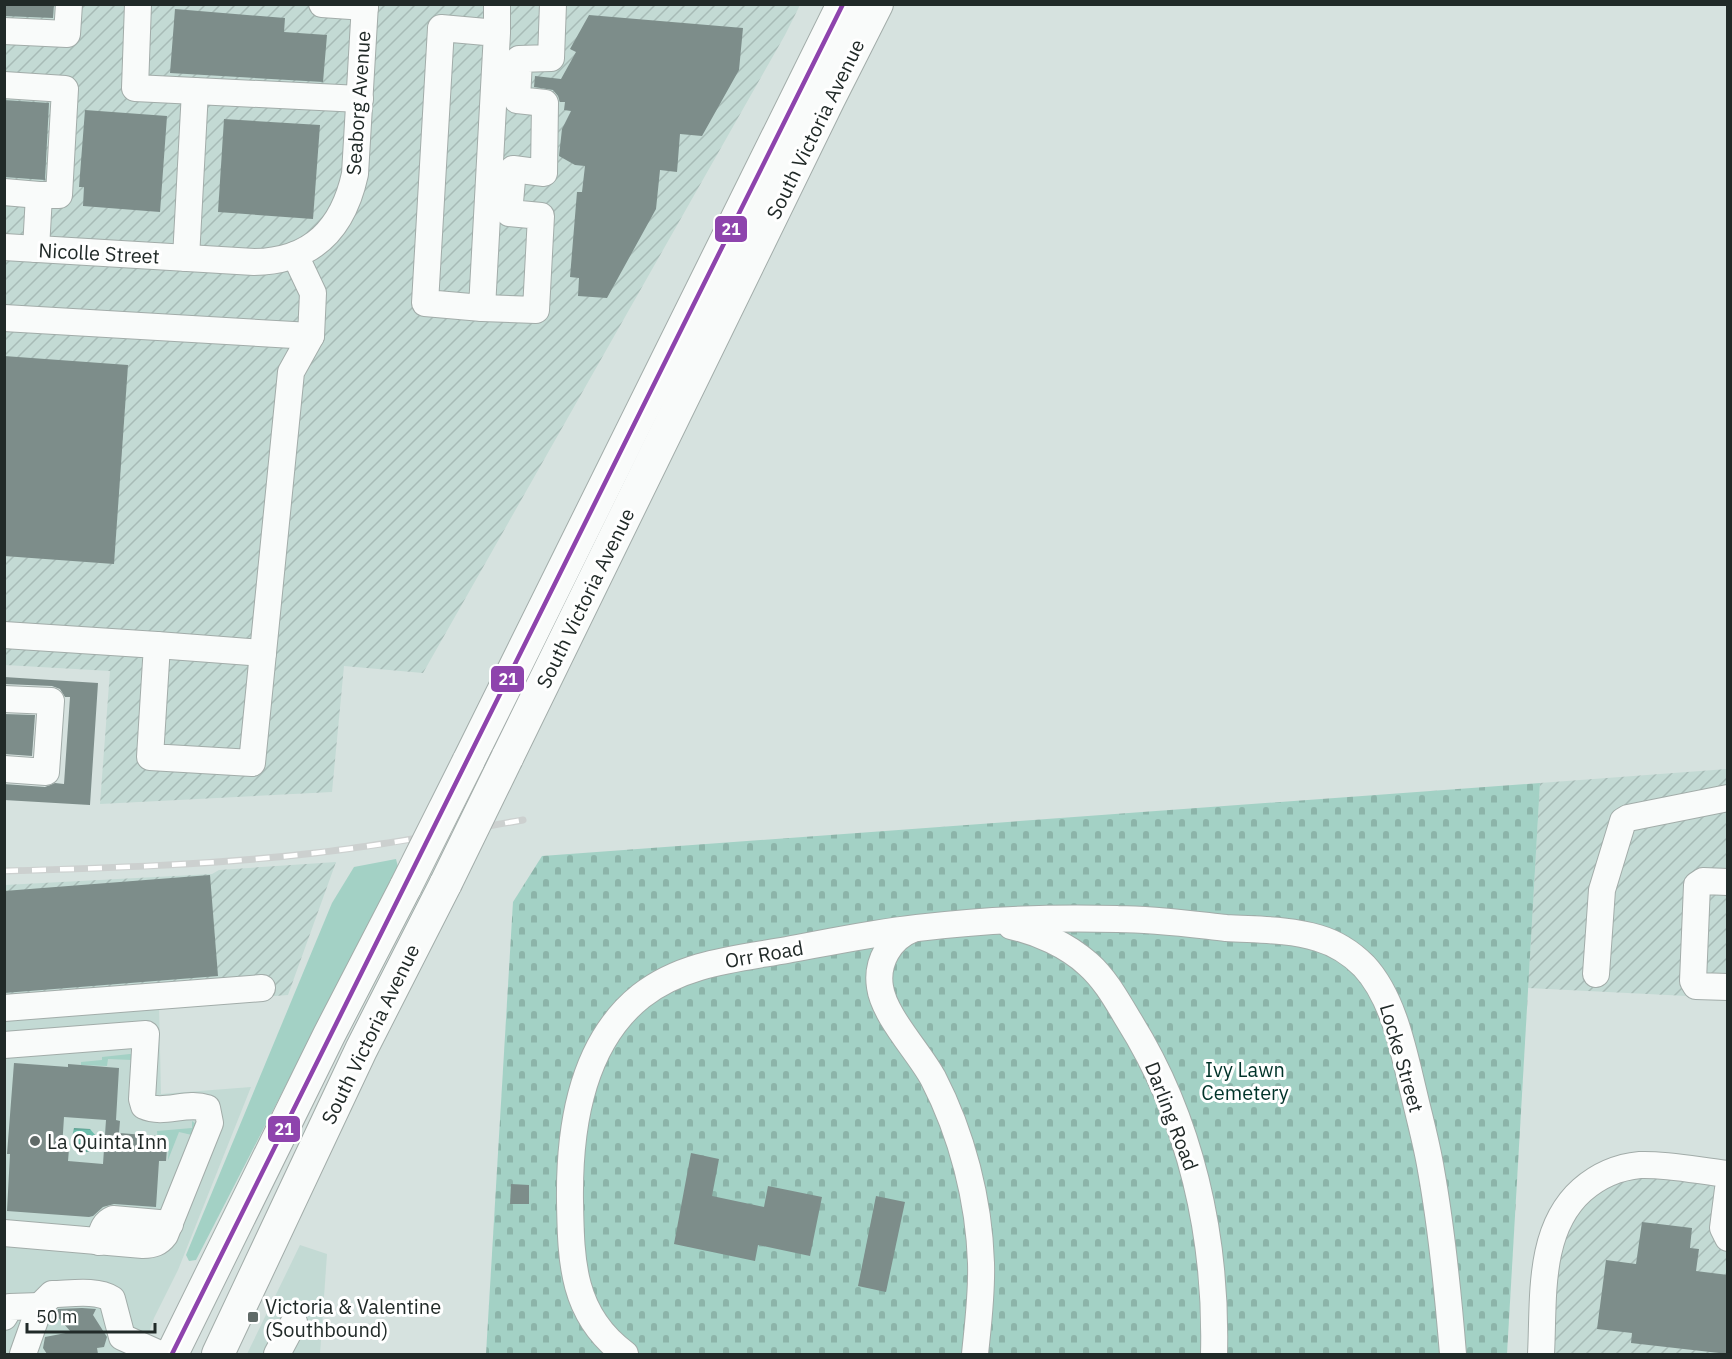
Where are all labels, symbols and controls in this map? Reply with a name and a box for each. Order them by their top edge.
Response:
street label: Seaborg Avenue [339,30,377,176]
street label: South Victoria Avenue [760,34,870,224]
line badge: 21 [714,215,748,243]
text: 21 [721,219,741,239]
street label: Nicolle Street [38,236,160,270]
street label: South Victoria Avenue [530,503,640,693]
line badge: 21 [490,665,525,693]
text: 21 [498,669,518,689]
street label: Orr Road [722,934,806,974]
street label: South Victoria Avenue [315,939,425,1129]
street label: Locke Street [1374,1001,1430,1115]
park label: Ivy Lawn Cemetery [1201,1056,1289,1106]
street label: Darling Road [1139,1058,1205,1174]
line badge: 21 [267,1115,301,1143]
text: 21 [274,1119,294,1139]
place label: La Quinta Inn [47,1128,167,1155]
marker: La Quinta Inn [28,1134,42,1148]
place label: Victoria & Valentine (Southbound) [265,1293,441,1343]
scale bar [27,1296,154,1334]
text: 50 m [36,1305,78,1328]
marker: Victoria & Valentine (Southbound) [246,1310,260,1324]

